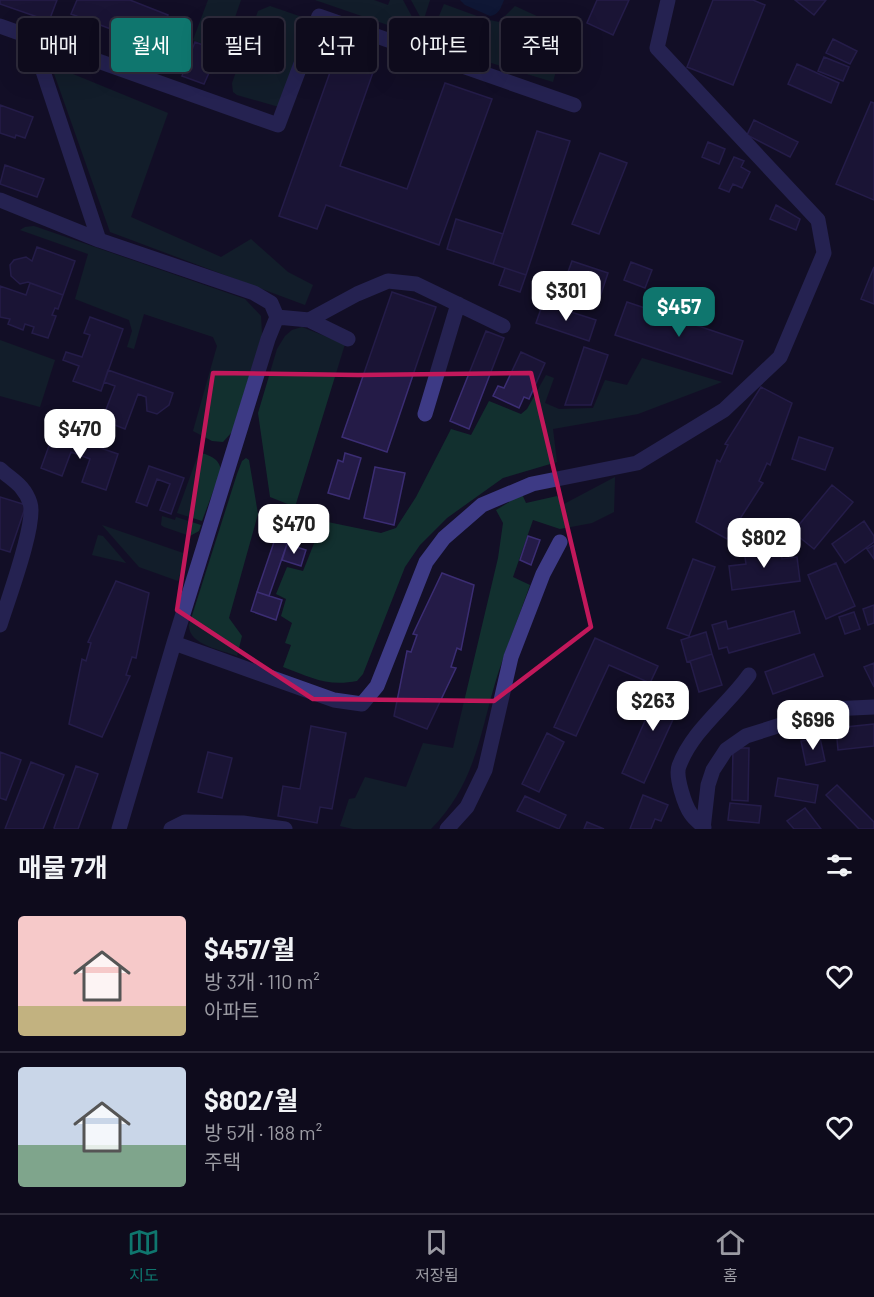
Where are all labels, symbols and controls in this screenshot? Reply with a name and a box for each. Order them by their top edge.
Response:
chip: 매매 [18,18,99,72]
chip: 월세 [111,18,191,72]
chip: 필터 [203,18,284,72]
chip: 신규 [296,18,377,72]
chip: 아파트 [389,18,489,72]
chip: 주택 [501,18,581,72]
pin: $301 [530,271,602,322]
text: $301 [546,278,586,302]
pin: $457 [643,287,715,338]
text: $457 [657,294,701,318]
pin: $470 [44,409,116,460]
text: $470 [58,416,102,440]
pin: $470 [258,504,330,555]
text: $470 [272,511,316,535]
pin: $802 [728,518,800,569]
text: $802 [742,525,786,549]
pin: $263 [617,681,689,732]
text: $263 [631,688,675,712]
pin: $696 [777,700,849,751]
text: $696 [791,707,835,731]
icon: filters [823,849,856,882]
text: 매물 7개 [18,851,108,882]
text: $457/월 [204,933,295,964]
icon: home [66,940,138,1012]
icon: heart [823,960,856,993]
text: 방 3개 · 110 m² [204,969,320,993]
text: 아파트 [204,998,259,1022]
text: $802/월 [204,1084,299,1115]
icon: home [66,1091,138,1163]
icon: heart [823,1111,856,1144]
text: 방 5개 · 188 m² [204,1120,322,1144]
text: 주택 [204,1149,241,1173]
tab: 지도 [127,1226,160,1286]
tab: 저장됨 [415,1226,459,1286]
tab: 홈 [714,1226,747,1286]

